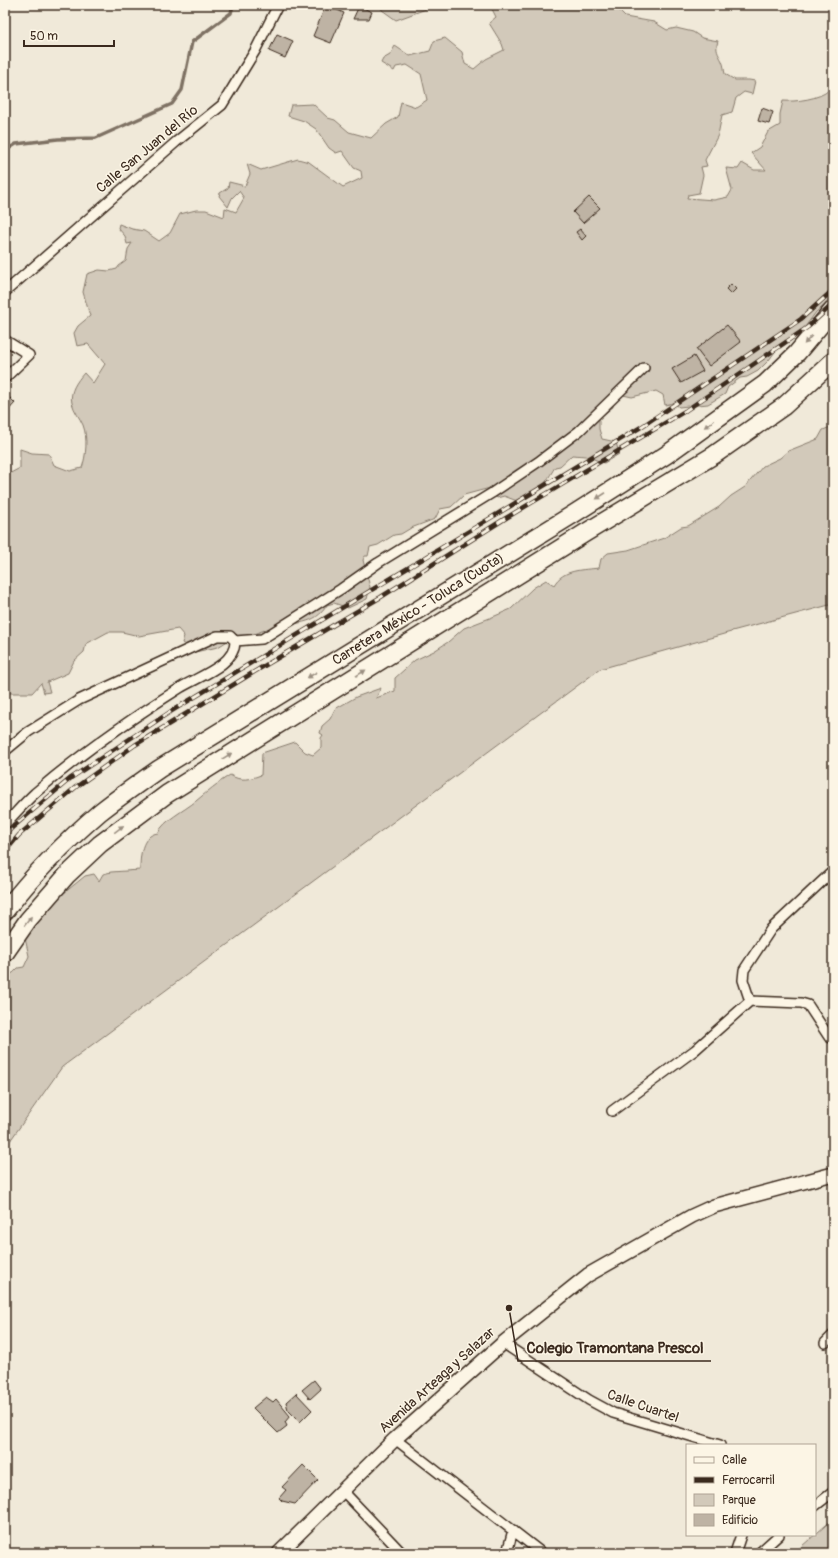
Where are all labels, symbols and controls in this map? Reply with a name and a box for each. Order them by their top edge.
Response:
scale bar [24,22,114,48]
text: 50 m [30,29,58,44]
street label: Calle San Juan del Río [93,101,202,197]
one-way arrow [803,335,812,345]
one-way arrow [704,420,714,428]
one-way arrow [596,492,606,500]
street label: Carretera México - Toluca (Cuota) [329,549,507,669]
one-way arrow [355,669,367,676]
one-way arrow [306,671,318,678]
one-way arrow [222,752,232,760]
one-way arrow [114,825,125,834]
one-way arrow [23,915,32,926]
street label: Avenida Arteaga y Salazar [376,1323,498,1437]
callout: Colegio Tramontana Prescol [518,1334,711,1361]
text: Colegio Tramontana Prescol [526,1339,704,1358]
street label: Calle Cuartel [605,1386,681,1426]
legend [686,1444,816,1536]
text: Calle [722,1453,747,1468]
text: Ferrocarril [722,1473,775,1488]
text: Parque [722,1493,756,1508]
text: Edificio [722,1513,758,1528]

